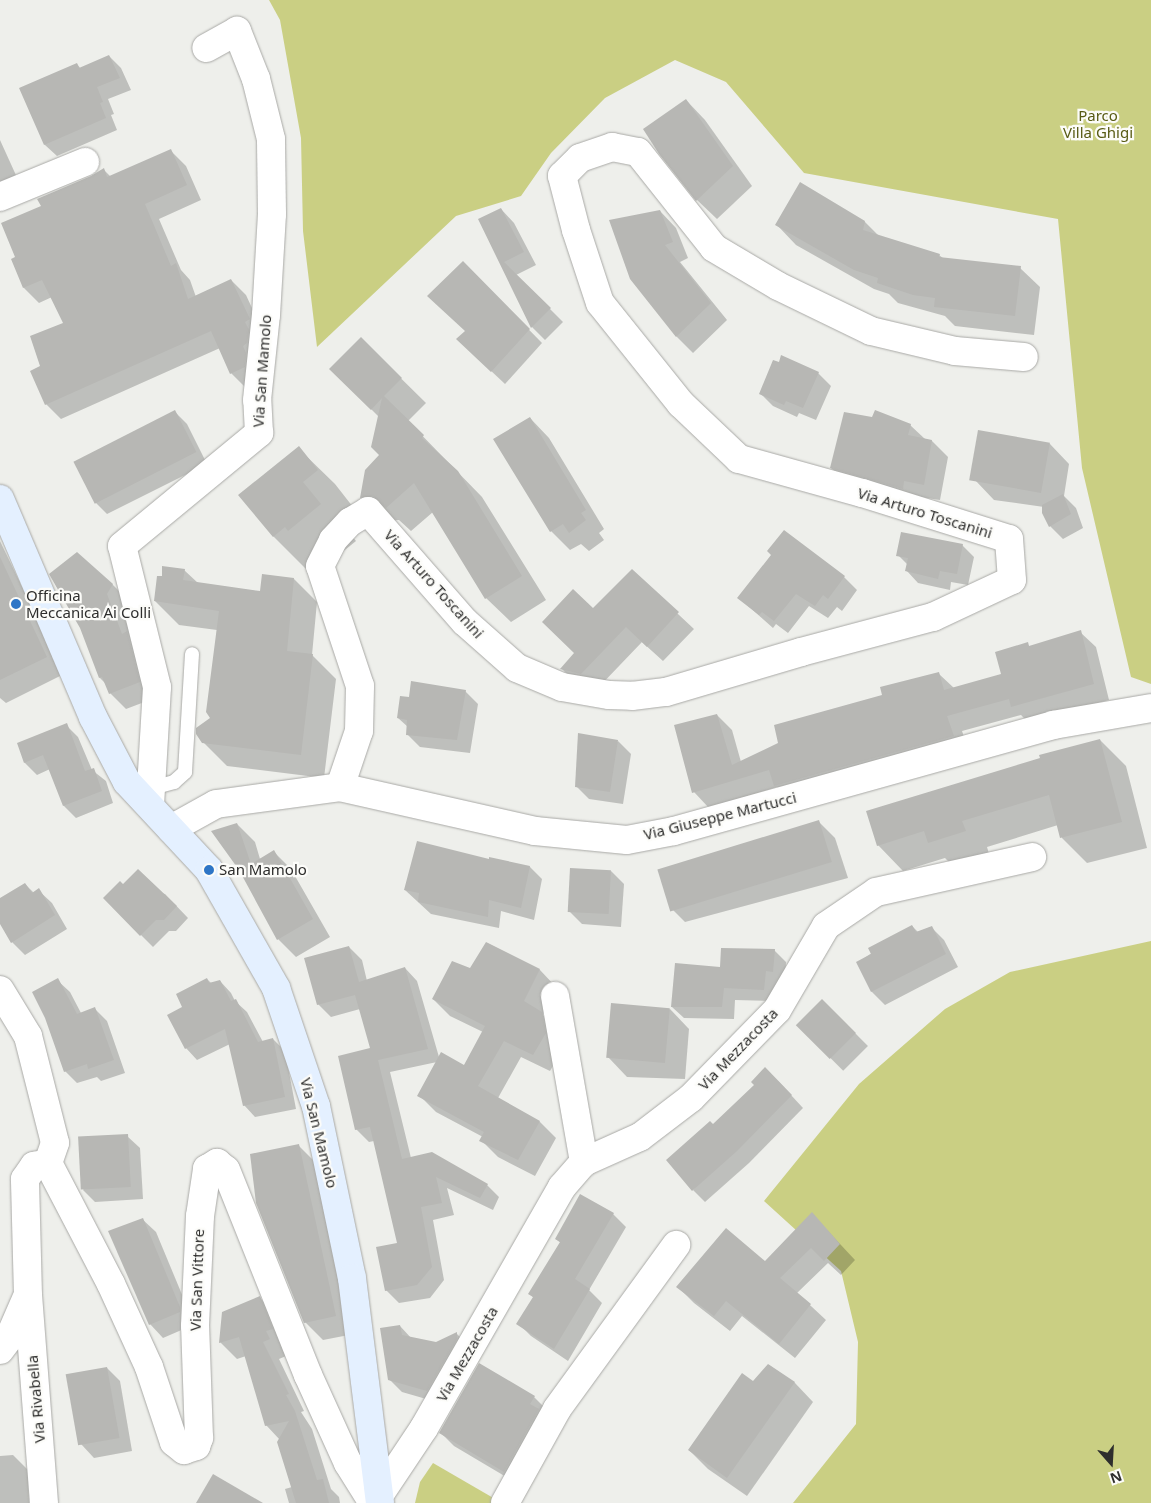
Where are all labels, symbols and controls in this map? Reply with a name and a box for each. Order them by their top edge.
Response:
park label: Parco Villa Ghigi [1063,106,1133,141]
street label: Via San Mamolo [249,314,275,428]
street label: Via Arturo Toscanini [855,484,995,542]
street label: Via Arturo Toscanini [380,526,488,642]
place label: Officina Meccanica Ai Colli [26,586,151,621]
marker: Officina Meccanica Ai Colli [10,598,22,610]
street label: Via Giuseppe Martucci [642,788,798,844]
place label: San Mamolo [219,861,307,879]
marker: San Mamolo [203,864,215,876]
street label: Via Mezzacosta [694,1004,782,1094]
street label: Via San Mamolo [297,1076,341,1190]
street label: Via San Vittore [186,1229,208,1331]
street label: Via Mezzacosta [432,1303,502,1405]
street label: Via Rivabella [23,1354,49,1444]
north arrow [1086,1438,1136,1488]
text: N [1108,1467,1125,1488]

